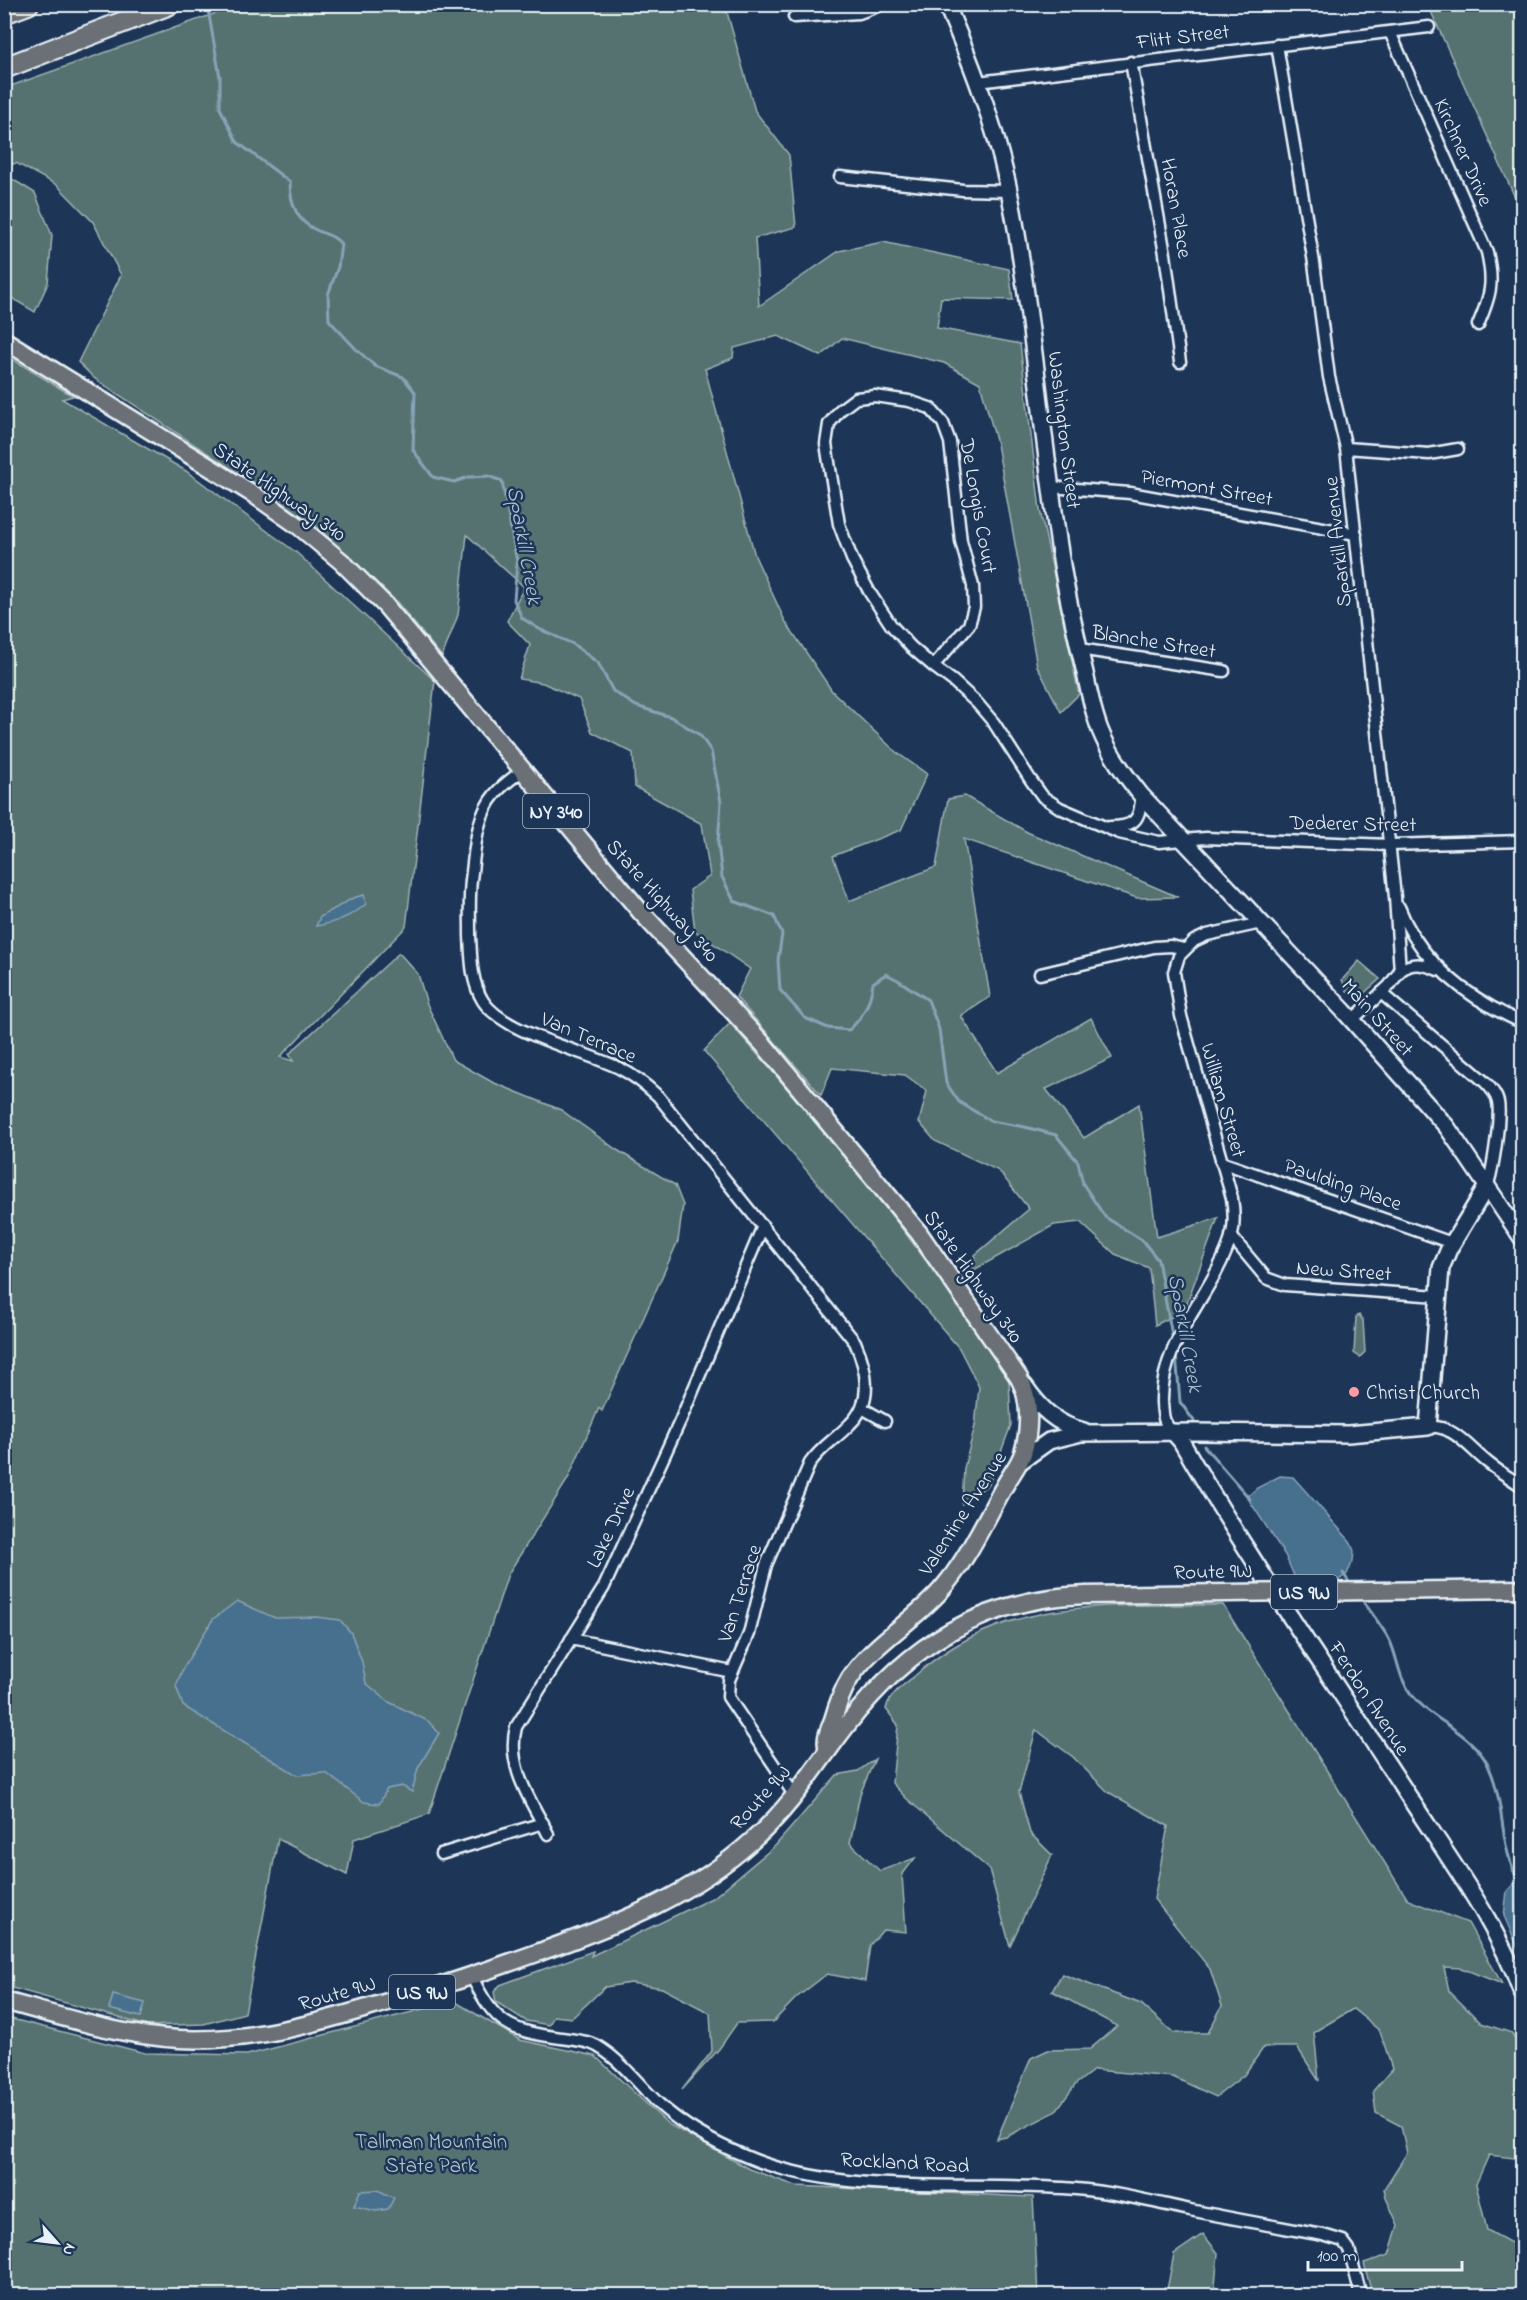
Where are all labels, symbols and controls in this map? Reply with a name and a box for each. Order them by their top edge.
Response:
street label: Flitt Street [1134,17,1231,59]
street label: Kirchner Drive [1425,94,1500,212]
street label: Horan Place [1151,156,1199,261]
street label: Washington Street [1036,350,1088,511]
street label: State Highway 340 [205,435,352,551]
street label: De Longis Court [948,436,1004,576]
street label: Piermont Street [1138,463,1275,515]
street label: Sparkill Avenue [1317,475,1361,608]
water label: Sparkill Creek [497,484,549,608]
street label: Blanche Street [1089,618,1218,668]
road number: NY 340 [523,794,589,828]
street label: Dederer Street [1288,809,1417,841]
street label: State Highway 340 [596,833,725,971]
street label: Main Street [1333,972,1420,1064]
street label: Van Terrace [535,1005,641,1073]
street label: William Street [1191,1040,1253,1161]
street label: Paulding Place [1279,1152,1406,1222]
street label: State Highway 340 [914,1204,1030,1351]
street label: New Street [1295,1254,1393,1290]
water label: Sparkill Creek [1158,1272,1210,1396]
place label: Christ Church [1366,1379,1480,1409]
marker: Christ Church [1347,1385,1361,1399]
street label: Valentine Avenue [912,1445,1016,1583]
street label: Lake Drive [580,1482,644,1574]
street label: Van Terrace [711,1540,771,1647]
street label: Route 9W [1173,1557,1253,1589]
road number: US 9W [1271,1575,1337,1609]
street label: Ferdon Avenue [1320,1635,1417,1763]
street label: Route 9W [724,1759,799,1838]
street label: Route 9W [296,1970,380,2020]
road number: US 9W [389,1975,455,2009]
park label: Tallman Mountain State Park [355,2128,507,2182]
street label: Rockland Road [840,2146,970,2182]
north arrow [27,2213,87,2273]
scale bar [1308,2234,1462,2272]
text: N [55,2239,82,2260]
text: 100 m [1317,2244,1357,2270]

